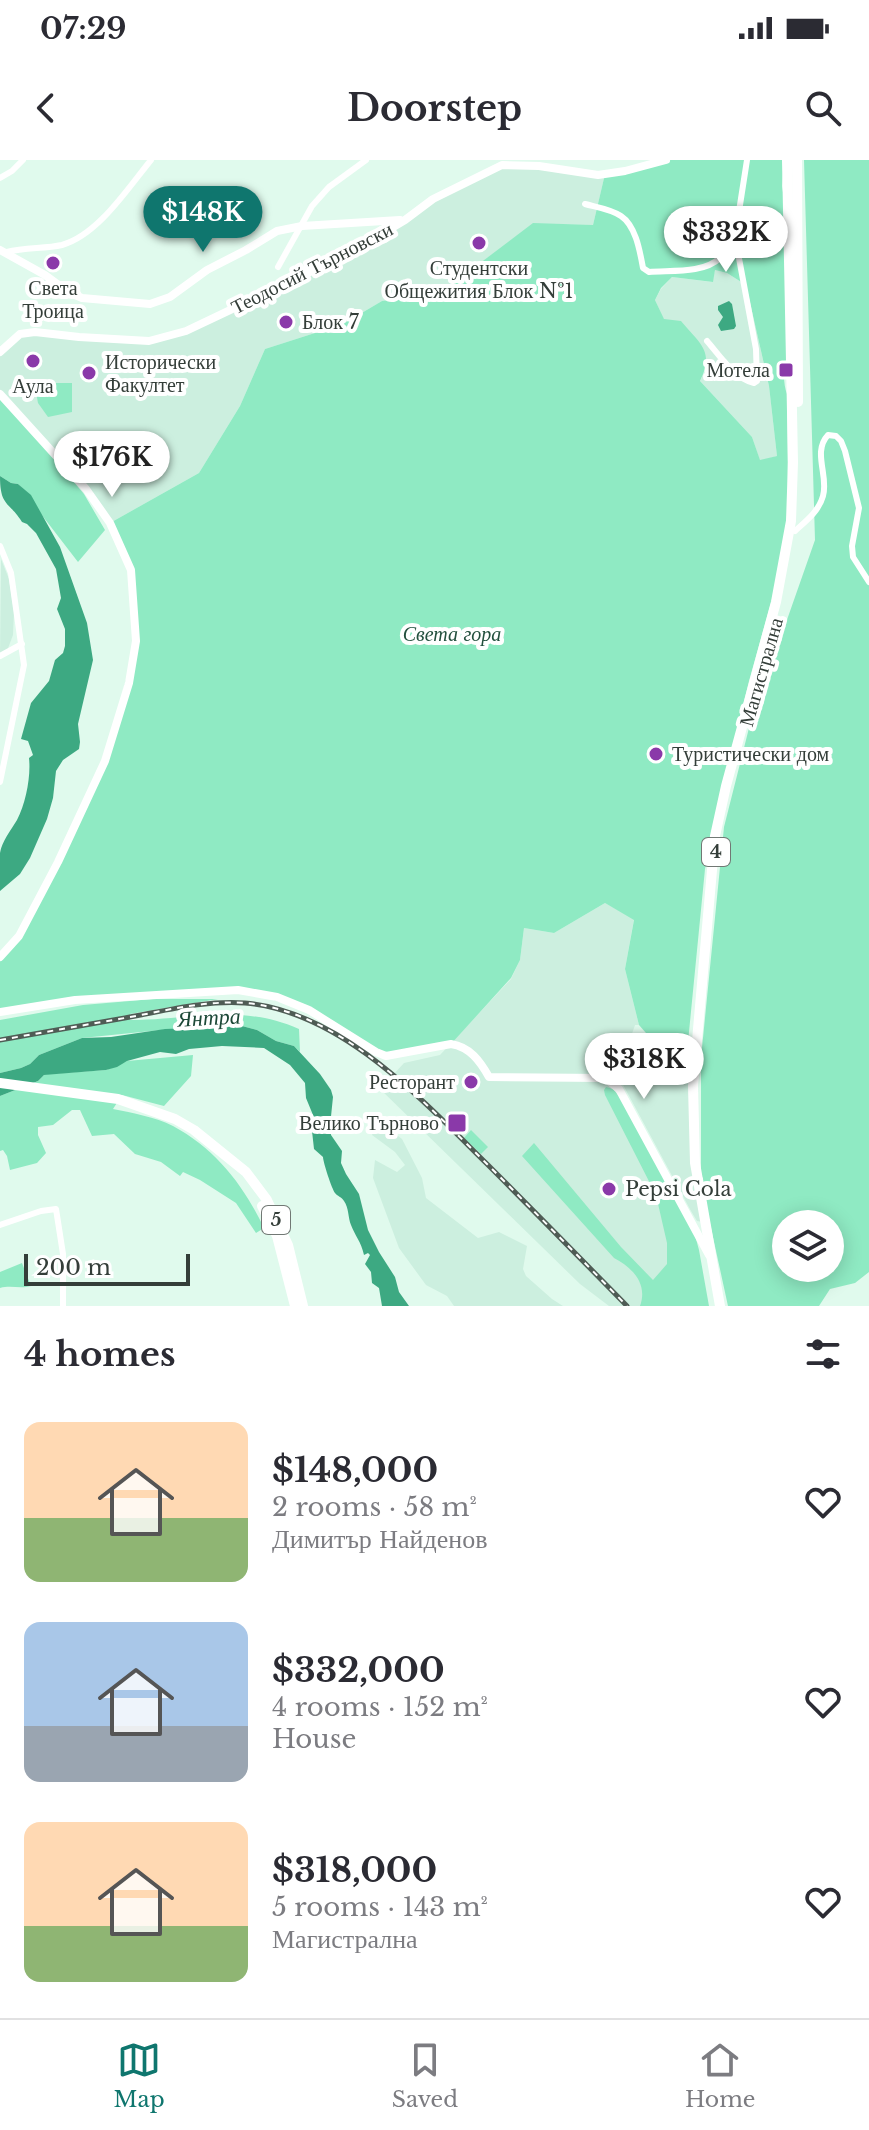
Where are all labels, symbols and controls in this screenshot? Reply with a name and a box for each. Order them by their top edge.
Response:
text: 07:29 [40,10,126,47]
icon: back [24,86,68,130]
text: Doorstep [347,86,522,131]
icon: search [801,86,845,130]
pin: $148K [147,186,259,254]
text: $148K [161,196,245,228]
pin: $332K [670,206,782,274]
text: $332K [682,216,770,248]
street label: Теодосий Търновски [227,217,397,319]
marker: Студентски Общежития Блок №1 [470,234,488,252]
marker: Света Троица [44,254,62,272]
place label: Студентски Общежития Блок №1 [384,256,574,303]
place label: Света Троица [22,276,84,323]
place label: Блок 7 [302,310,360,334]
marker: Блок 7 [277,313,295,331]
place label: Исторически Факултет [105,350,217,397]
marker: Аула [24,352,42,370]
place label: Мотела [707,358,770,382]
marker: Мотела [777,361,795,379]
marker: Исторически Факултет [80,364,98,382]
place label: Аула [12,374,54,398]
pin: $176K [56,431,168,499]
text: $176K [72,441,152,473]
street label: Магистрална [734,615,788,729]
park label: Света гора [403,622,501,646]
place label: Туристически дом [672,742,830,766]
marker: Туристически дом [647,745,665,763]
road number: 4 [702,838,730,866]
water label: Янтра [176,1002,241,1033]
pin: $318K [588,1033,700,1101]
text: $318K [603,1043,685,1075]
place label: Ресторант [369,1070,455,1094]
marker: Ресторант [462,1073,480,1091]
place label: Велико Търново [299,1111,439,1135]
marker: Велико Търново [446,1112,468,1134]
place label: Pepsi Cola [625,1177,732,1201]
marker: Pepsi Cola [600,1180,618,1198]
road number: 5 [262,1206,290,1234]
map controls [772,1210,844,1282]
button: layers [772,1210,844,1282]
scale bar [24,1250,190,1286]
text: 200 m [36,1254,111,1281]
icon: filters [801,1332,845,1376]
text: 4 homes [24,1333,176,1375]
text: $148,000 [272,1449,438,1491]
icon: home [88,1454,184,1550]
icon: heart [801,1480,845,1524]
text: 2 rooms · 58 m² [272,1491,477,1523]
text: Димитър Найденов [272,1523,487,1555]
text: $332,000 [272,1649,445,1691]
icon: home [88,1654,184,1750]
icon: heart [801,1680,845,1724]
text: 4 rooms · 152 m² [272,1691,488,1723]
text: House [272,1723,356,1755]
text: $318,000 [272,1849,437,1891]
icon: home [88,1854,184,1950]
icon: heart [801,1880,845,1924]
text: 5 rooms · 143 m² [272,1891,488,1923]
text: Магистрална [272,1923,418,1955]
tab: Map [114,2038,165,2113]
tab: Saved [392,2038,458,2113]
tab: Home [685,2038,755,2113]

